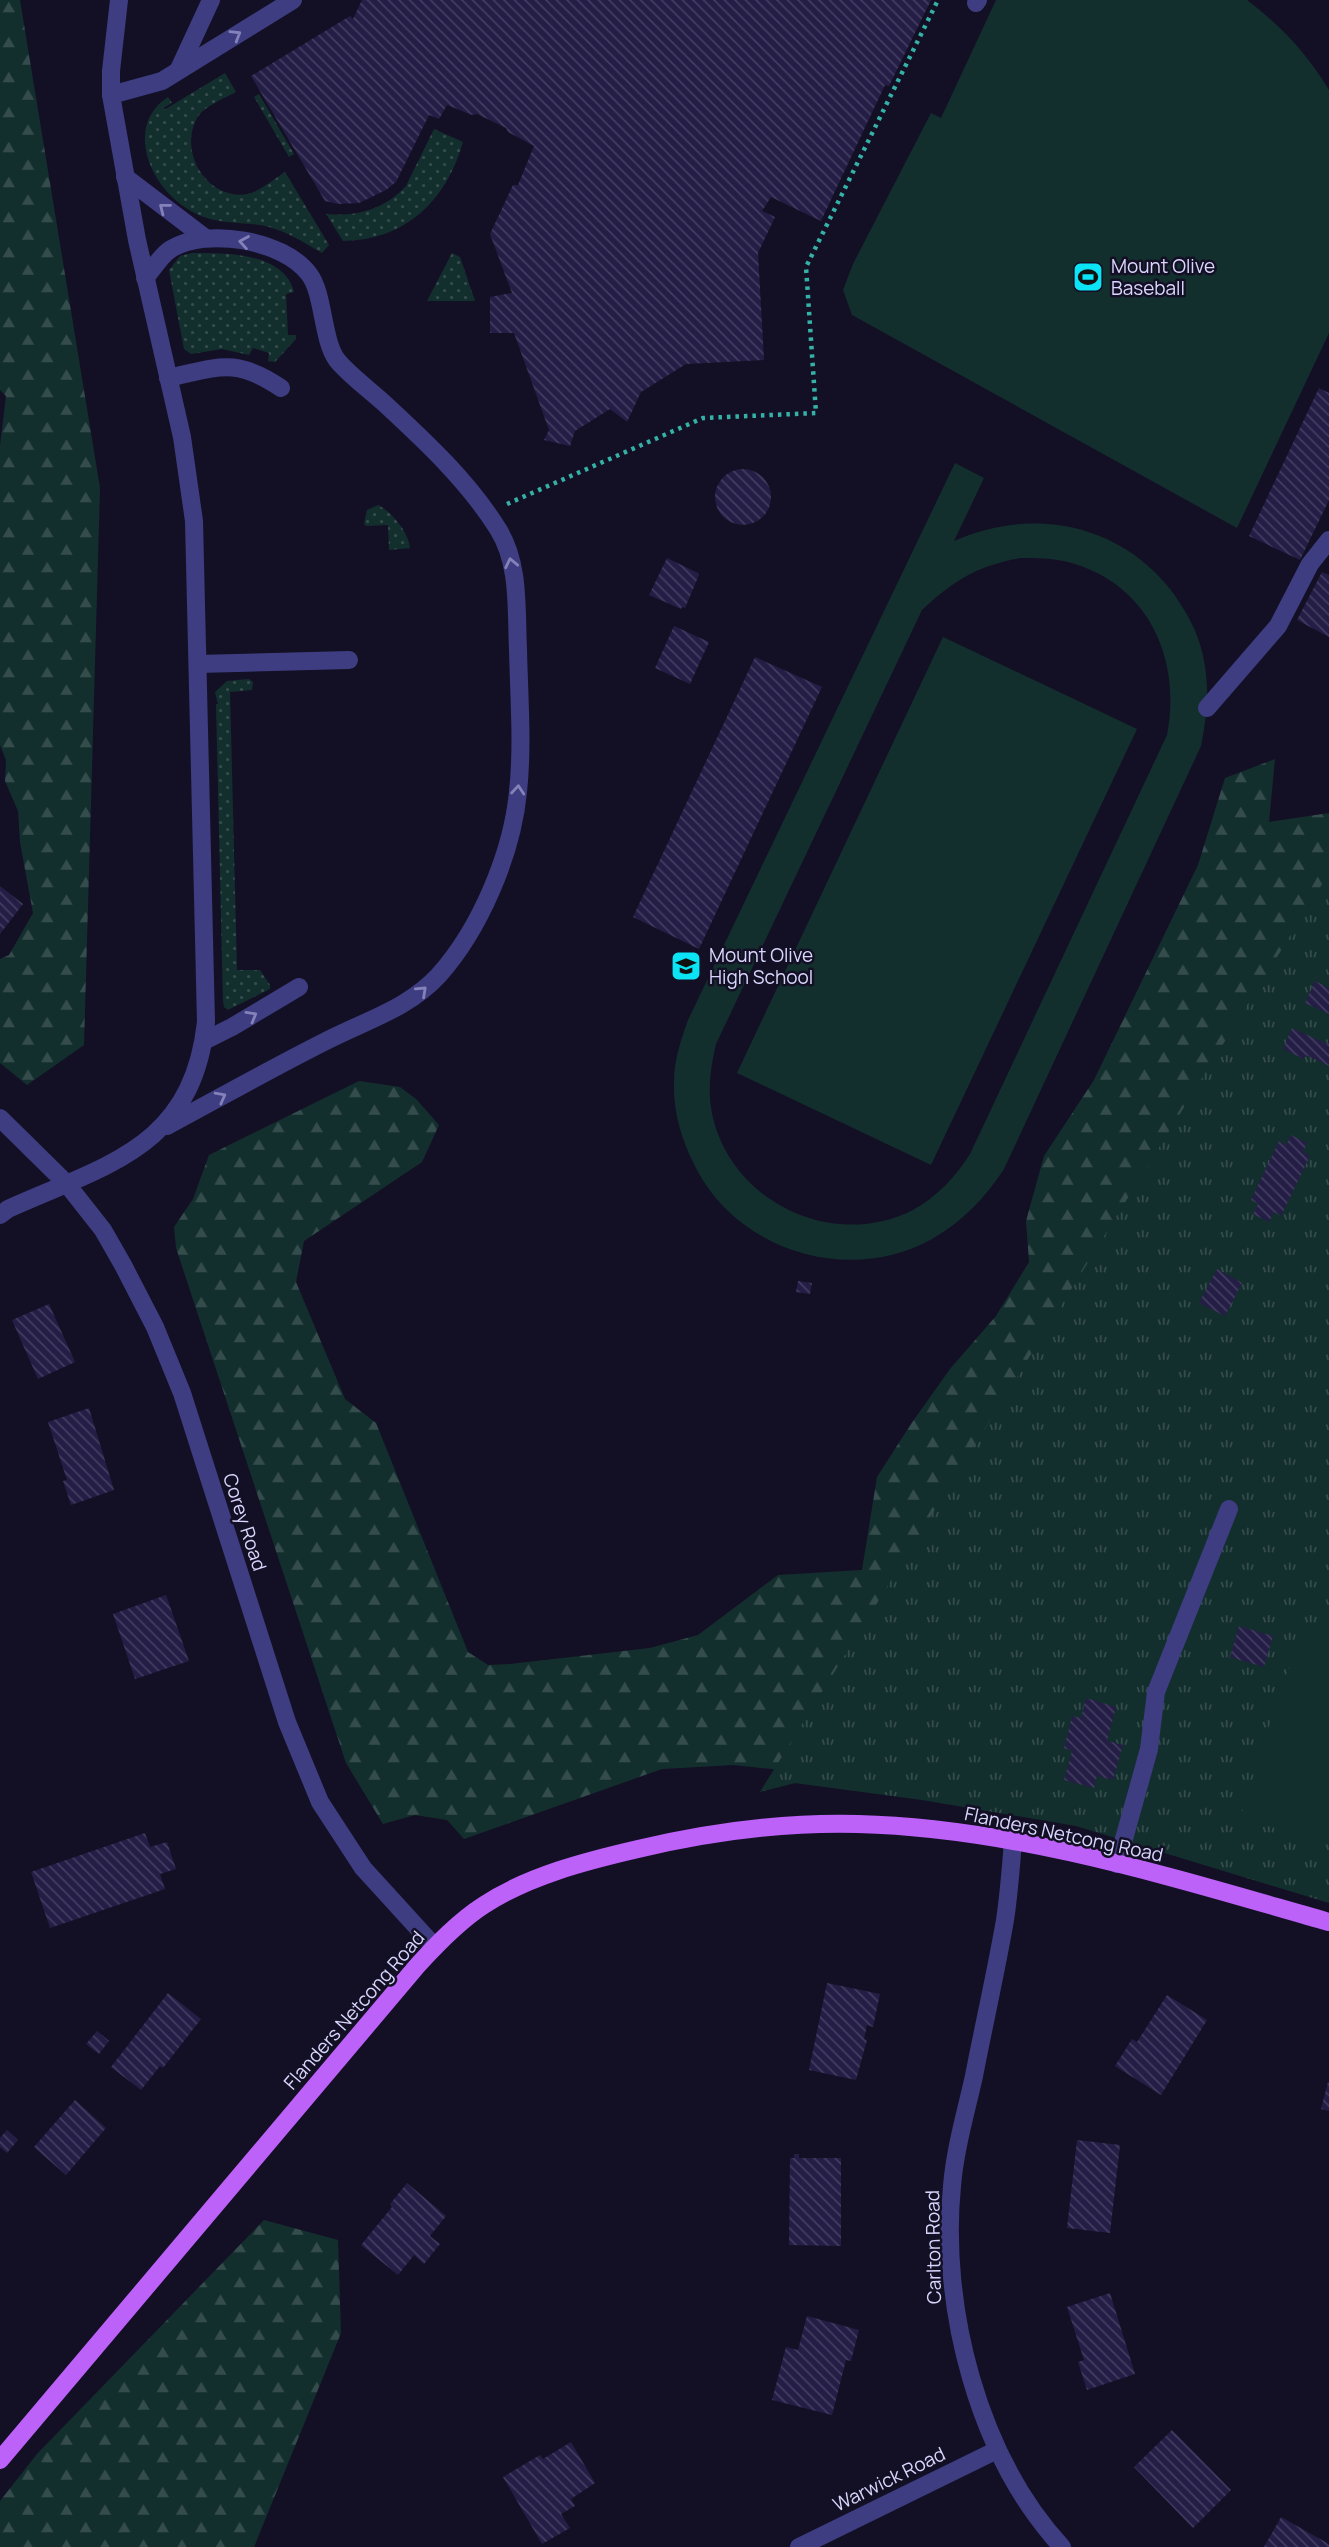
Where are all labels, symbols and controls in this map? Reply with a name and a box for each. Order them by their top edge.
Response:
one-way arrow [228,30,241,43]
one-way arrow [159,203,171,216]
one-way arrow [238,235,250,250]
place label: Mount Olive Baseball [1111,253,1215,301]
sports icon: Mount Olive Baseball [1071,260,1105,294]
one-way arrow [505,557,520,569]
one-way arrow [510,784,525,795]
place label: Mount Olive High School [709,942,813,990]
school or university icon: Mount Olive High School [669,949,703,983]
one-way arrow [414,987,427,999]
one-way arrow [245,1011,258,1024]
one-way arrow [214,1092,227,1105]
street label: Corey Road [217,1470,273,1574]
street label: Flanders Netcong Road [962,1800,1166,1868]
street label: Flanders Netcong Road [278,1925,430,2095]
street label: Carlton Road [919,2190,947,2304]
street label: Warwick Road [828,2441,950,2517]

